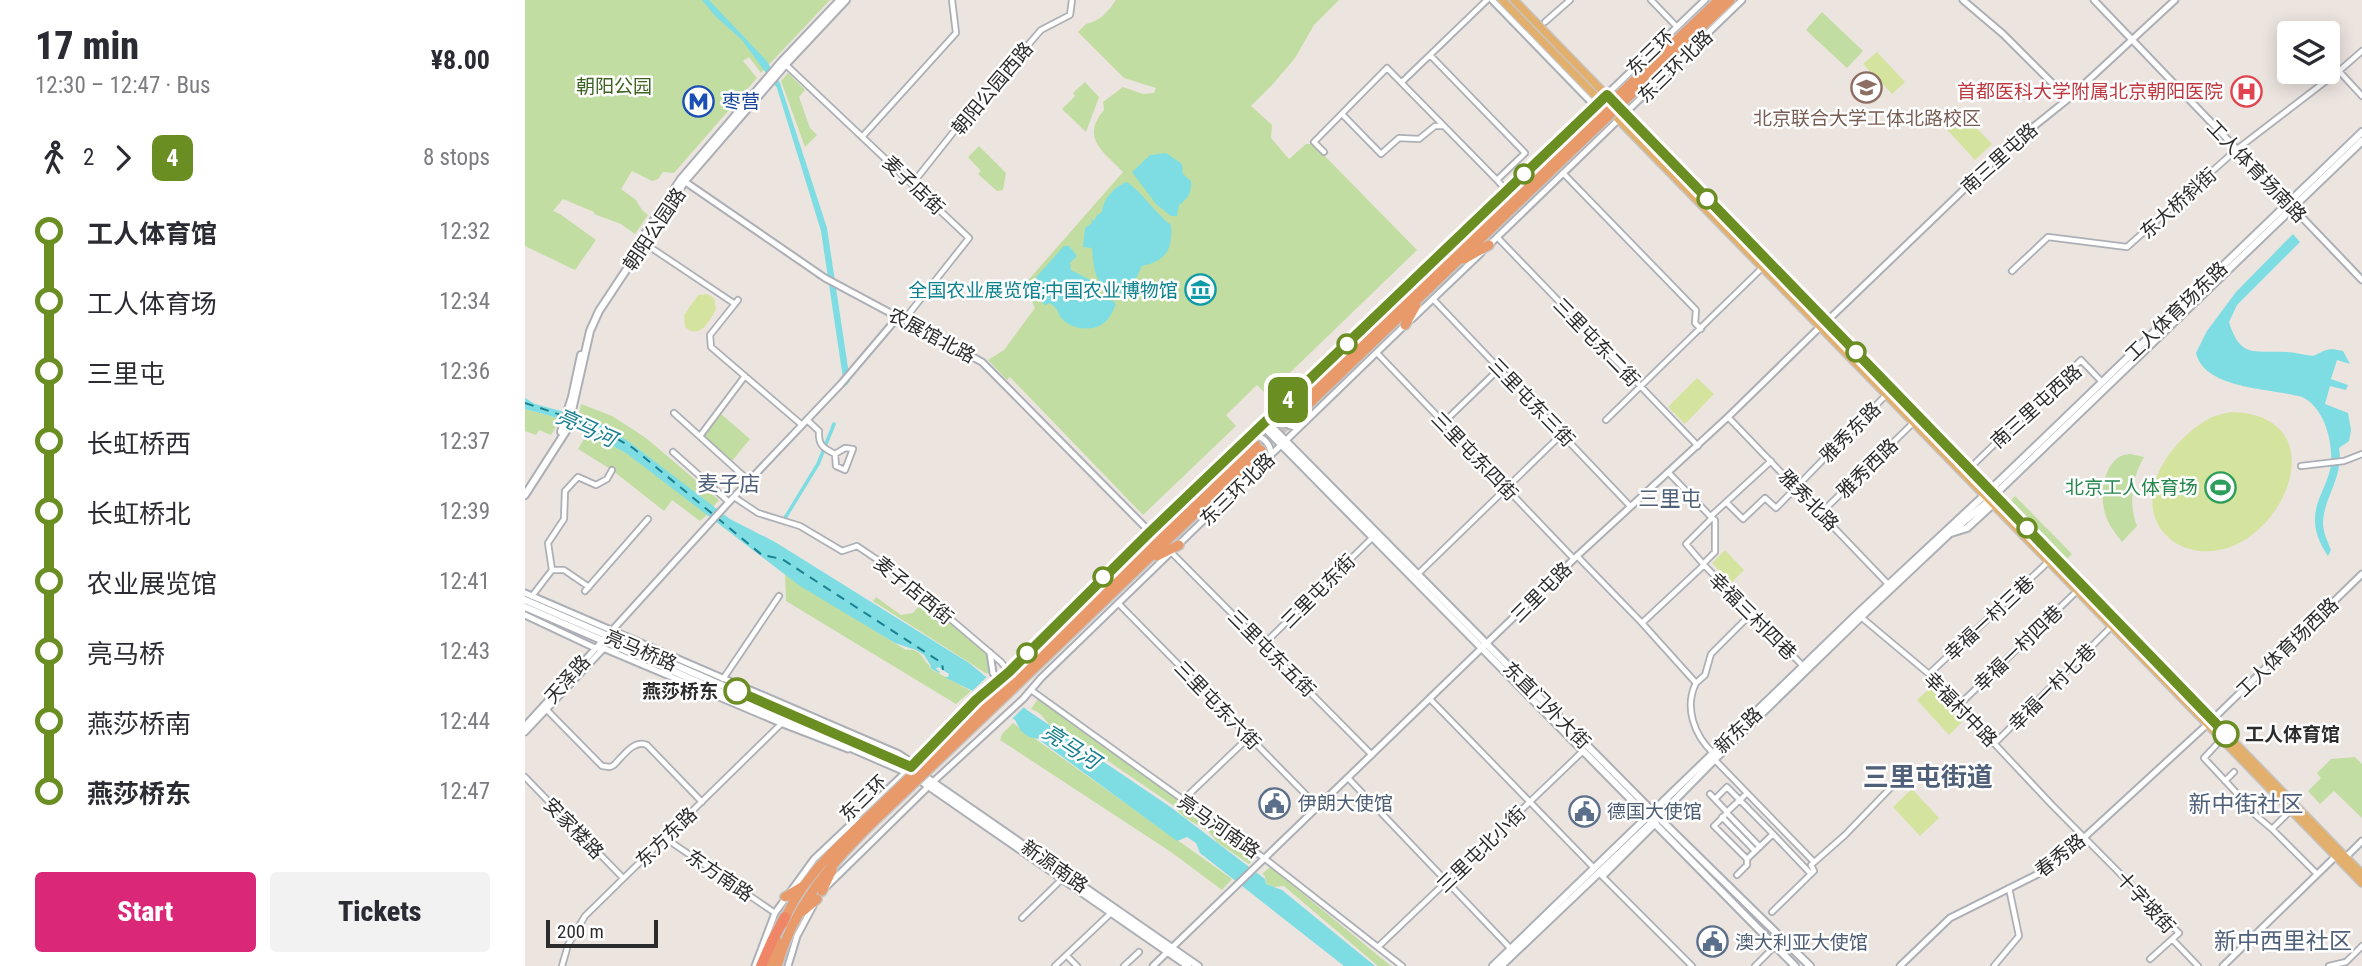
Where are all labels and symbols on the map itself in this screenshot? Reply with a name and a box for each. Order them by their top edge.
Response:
street label: 东三环 [1622,24,1679,80]
street label: 东三环北路 [1633,25,1718,108]
street label: 朝阳公园西路 [947,37,1038,139]
school or university icon: 北京联合大学工体北路校区 [1850,70,1884,104]
hospital icon: 首都医科大学附属北京朝阳医院 [2229,74,2263,108]
park label: 朝阳公园 [576,75,652,98]
place label: 首都医科大学附属北京朝阳医院 [1957,80,2223,103]
metro station icon: 枣营 [682,84,716,118]
place label: 枣营 [722,90,760,113]
place label: 北京联合大学工体北路校区 [1753,107,1981,130]
street label: 工人体育场南路 [2202,116,2311,227]
street label: 南三里屯路 [1956,118,2042,199]
street label: 麦子店街 [878,151,949,220]
street label: 东大桥斜街 [2135,163,2221,244]
unlabelled marker [1514,164,1534,184]
street label: 朝阳公园路 [618,183,691,275]
unlabelled marker [1697,189,1717,209]
street label: 工人体育场东路 [2121,257,2232,366]
museum icon: 全国农业展览馆;中国农业博物馆 [1184,273,1218,307]
place label: 全国农业展览馆;中国农业博物馆 [908,279,1178,302]
street label: 三里屯东二街 [1549,293,1645,391]
street label: 农展馆北路 [884,303,979,368]
unlabelled marker [1337,334,1357,354]
unlabelled marker [1846,342,1866,362]
street label: 三里屯东三街 [1484,353,1580,451]
street label: 南三里屯西路 [1986,360,2086,453]
line badge: 4 [1265,377,1311,423]
street label: 雅秀东路 [1815,397,1885,467]
water label: 亮马河 [552,404,623,453]
street label: 三里屯东四街 [1427,407,1523,505]
street label: 雅秀西路 [1832,434,1903,503]
street label: 东三环北路 [1195,448,1280,531]
street label: 雅秀北路 [1774,465,1843,536]
sports icon: 北京工人体育场 [2204,470,2238,504]
district label: 麦子店 [698,472,761,496]
place label: 北京工人体育场 [2065,476,2198,499]
district label: 三里屯 [1639,487,1702,511]
unlabelled marker [2017,518,2037,538]
street label: 三里屯东街 [1277,550,1360,633]
street label: 麦子店西街 [870,552,958,629]
street label: 三里屯路 [1506,557,1576,627]
unlabelled marker [1093,567,1113,587]
street label: 幸福三村四巷 [1704,568,1801,665]
street label: 幸福一村三巷 [1940,571,2039,666]
street label: 工人体育场西路 [2232,593,2343,702]
street label: 幸福一村四巷 [1969,600,2067,696]
street label: 三里屯东五街 [1223,605,1320,702]
street label: 亮马桥路 [601,625,680,676]
street label: 幸福一村七巷 [2004,639,2101,736]
unlabelled marker [1017,643,1037,663]
street label: 天泽路 [540,650,595,708]
street label: 三里屯东六街 [1170,656,1266,754]
street label: 东直门外大街 [1498,657,1595,754]
street label: 幸福村中路 [1919,667,2002,752]
marker: 燕莎桥东 [724,678,750,704]
place label: 燕莎桥东 [642,680,718,703]
street label: 新东路 [1710,702,1767,758]
water label: 亮马河 [1038,720,1107,776]
marker: 工人体育馆 [2213,721,2239,747]
place label: 工人体育馆 [2245,723,2340,746]
district label: 三里屯街道 [1863,762,1993,792]
street label: 东三环 [835,770,892,826]
public building icon: 伊朗大使馆 [1258,786,1292,820]
street label: 亮马河南路 [1173,790,1264,863]
district label: 新中街社区 [2189,791,2304,818]
place label: 伊朗大使馆 [1298,792,1393,815]
street label: 安家楼路 [539,793,608,864]
public building icon: 德国大使馆 [1567,794,1601,828]
place label: 德国大使馆 [1607,800,1702,823]
street label: 三里屯北小街 [1432,801,1530,897]
street label: 东方东路 [631,803,702,872]
street label: 春秀路 [2031,829,2090,882]
street label: 新源南路 [1017,835,1092,898]
street label: 东方南路 [682,845,758,906]
street label: 十字坡街 [2111,867,2180,938]
scale bar [546,917,658,949]
public building icon: 澳大利亚大使馆 [1695,925,1729,959]
district label: 新中西里社区 [2214,928,2352,955]
place label: 澳大利亚大使馆 [1735,931,1868,954]

